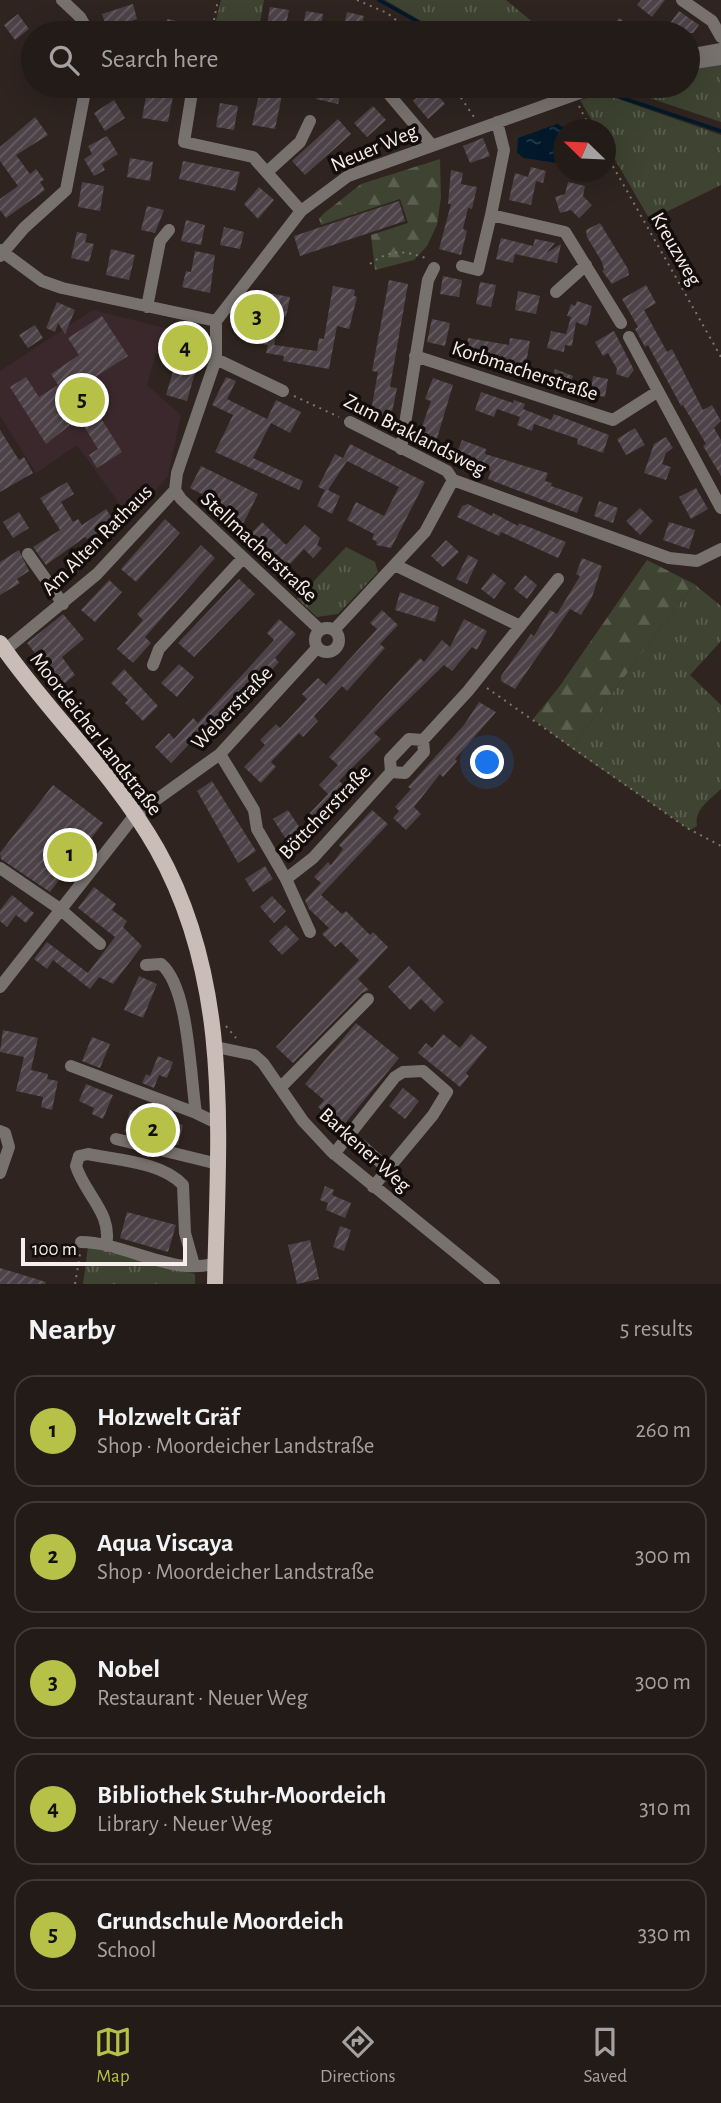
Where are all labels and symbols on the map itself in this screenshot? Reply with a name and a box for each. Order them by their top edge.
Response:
north arrow [553,119,616,182]
street label: Neuer Weg [328,120,421,176]
street label: Kreuzweg [647,209,706,290]
pin: 3 [234,291,280,343]
pin: 4 [162,322,208,374]
street label: Korbmacherstraße [449,337,601,405]
pin: 5 [59,374,105,426]
street label: Zum Braklandsweg [341,390,490,480]
street label: Am Alten Rathaus [38,481,156,599]
street label: Stellmacherstraße [197,488,321,606]
street label: Moordeicher Landstraße [26,649,166,819]
street label: Weberstraße [187,662,277,754]
your location [470,745,504,779]
street label: Böttcherstraße [275,761,375,863]
pin: 1 [47,829,93,881]
pin: 2 [130,1104,176,1156]
street label: Barkener Weg [315,1104,415,1197]
scale bar [21,1235,187,1267]

